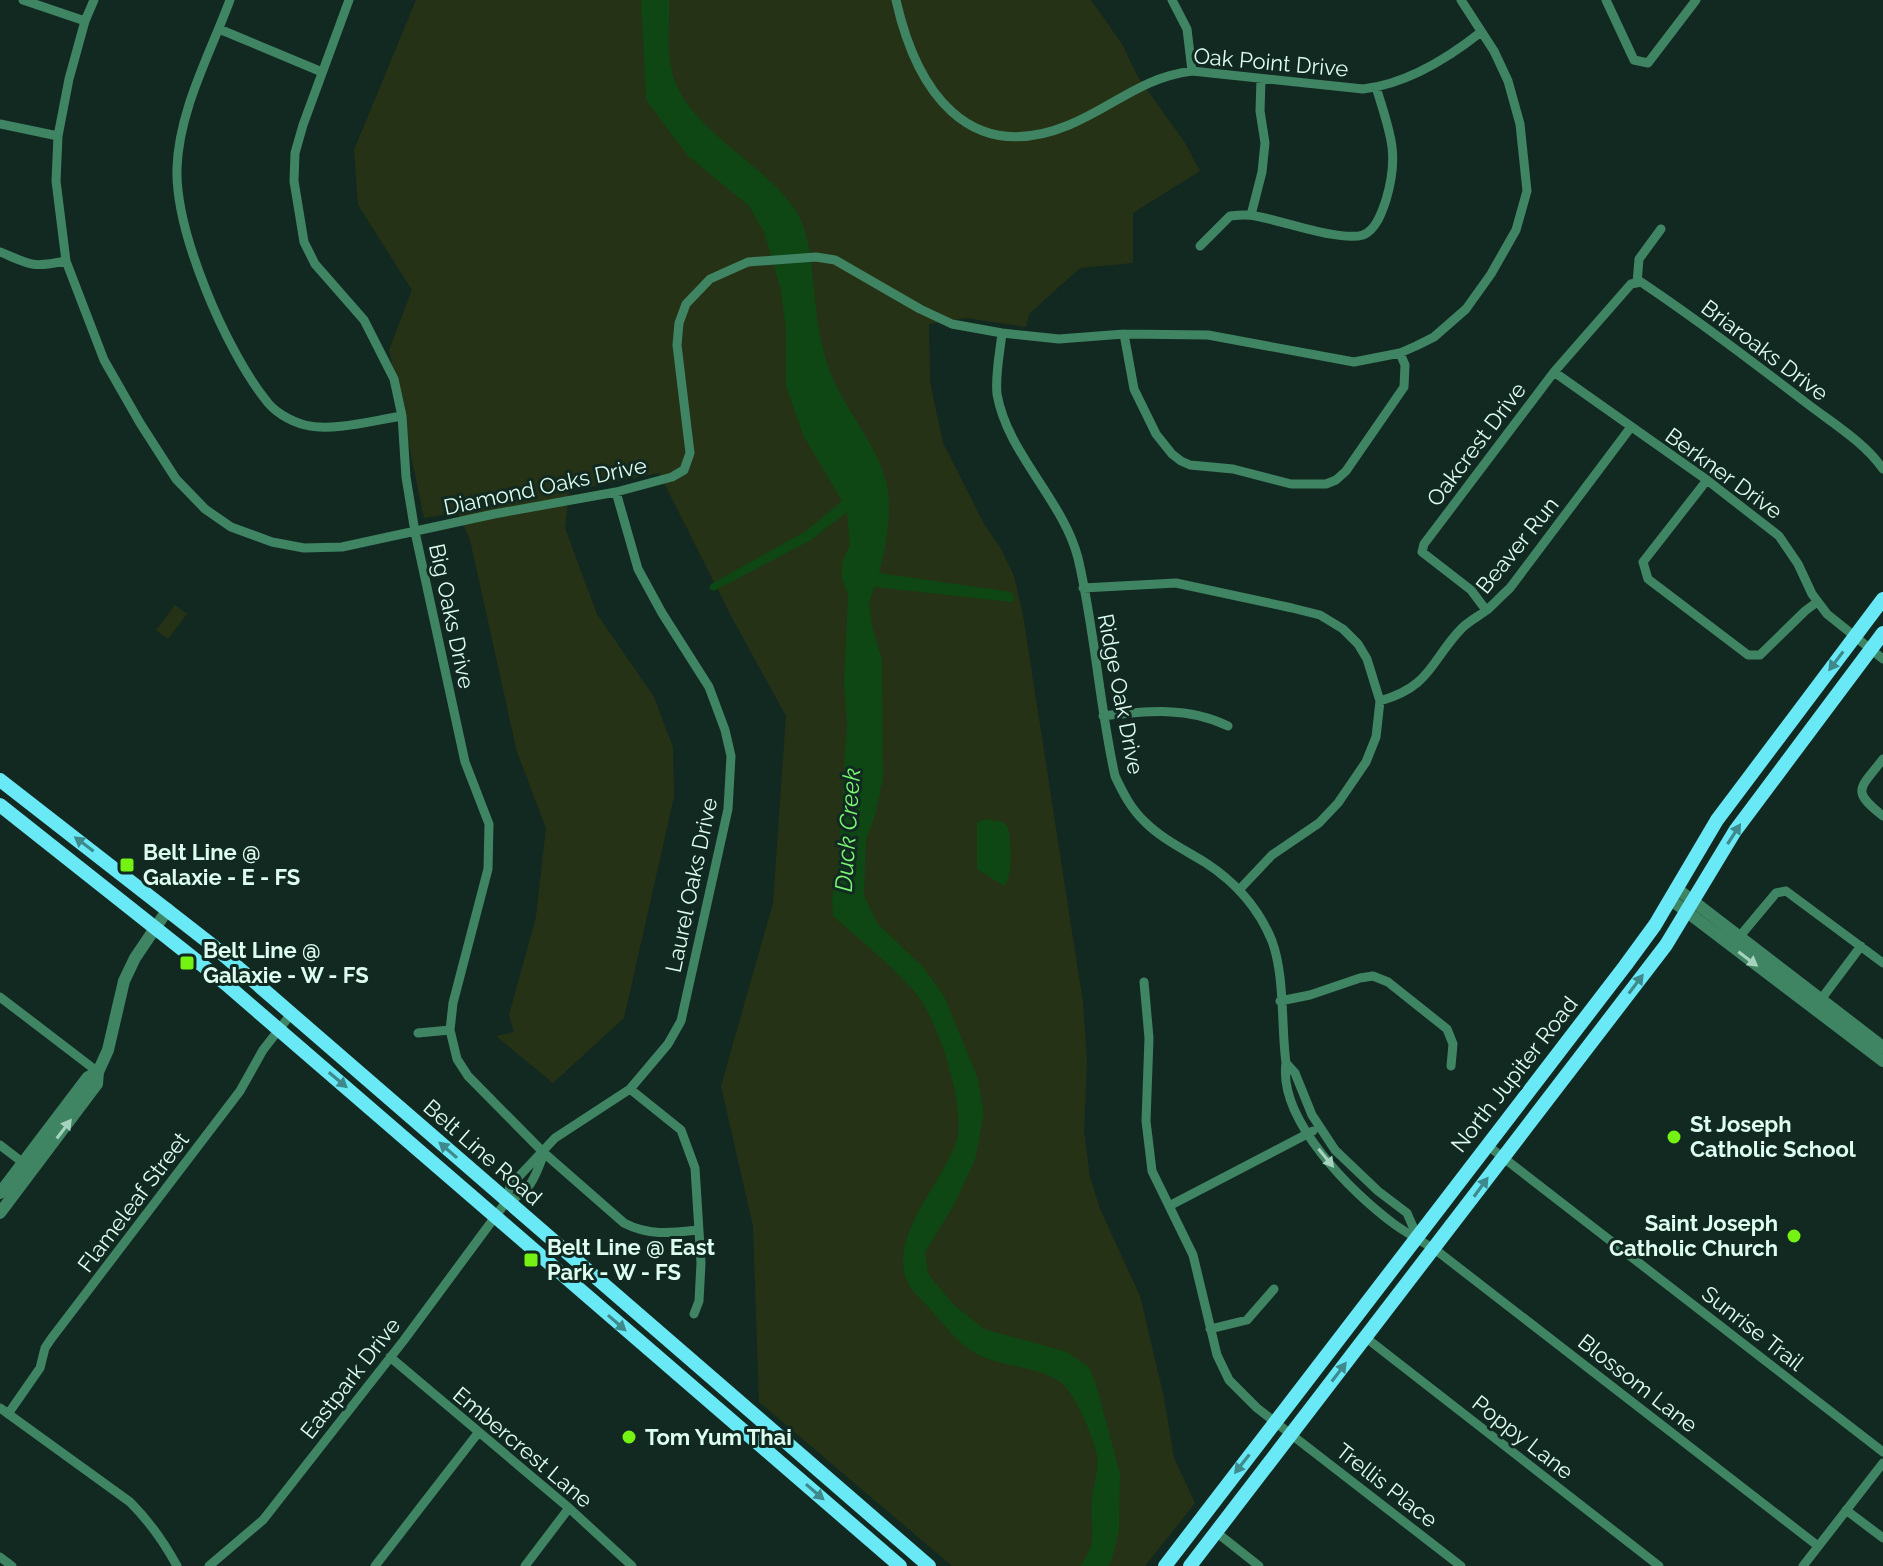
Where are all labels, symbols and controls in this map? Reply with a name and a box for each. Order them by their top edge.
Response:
street label: Oak Point Drive [1193,42,1350,82]
street label: Briaroaks Drive [1696,294,1834,406]
street label: Oakcrest Drive [1421,377,1531,511]
street label: Berkner Drive [1661,422,1788,524]
street label: Diamond Oaks Drive [441,452,649,520]
street label: Beaver Run [1470,492,1564,598]
street label: Big Oaks Drive [424,541,480,691]
street label: Ridge Oak Drive [1093,611,1149,777]
one-way arrow [1828,650,1844,672]
water label: Duck Creek [829,767,866,893]
street label: Laurel Oaks Drive [660,795,722,975]
one-way arrow [1726,824,1741,845]
one-way arrow [74,837,94,853]
place label: Belt Line @ Galaxie - E - FS [143,839,300,890]
marker: Belt Line @ Galaxie - E - FS [118,856,136,874]
place label: Belt Line @ Galaxie - W - FS [203,937,369,988]
one-way arrow [1738,951,1759,967]
marker: Belt Line @ Galaxie - W - FS [178,954,196,972]
one-way arrow [1628,974,1644,994]
street label: North Jupiter Road [1445,991,1583,1157]
one-way arrow [329,1071,348,1089]
street label: Belt Line Road [419,1094,547,1210]
place label: St Joseph Catholic School [1690,1111,1857,1162]
one-way arrow [56,1119,72,1139]
street label: Flameleaf Street [72,1126,194,1277]
marker: St Joseph Catholic School [1665,1128,1683,1146]
one-way arrow [438,1142,457,1160]
one-way arrow [1317,1148,1334,1168]
one-way arrow [1473,1176,1489,1197]
place label: Saint Joseph Catholic Church [1609,1210,1778,1261]
marker: Saint Joseph Catholic Church [1785,1227,1803,1245]
place label: Belt Line @ East Park - W - FS [547,1234,715,1285]
marker: Belt Line @ East Park - W - FS [522,1251,540,1269]
street label: Sunrise Trail [1697,1280,1809,1376]
street label: Eastpark Drive [295,1312,405,1444]
one-way arrow [607,1314,627,1331]
street label: Blossom Lane [1573,1328,1703,1438]
one-way arrow [1330,1362,1346,1382]
street label: Embercrest Lane [448,1381,598,1513]
street label: Poppy Lane [1467,1390,1579,1484]
place label: Tom Yum Thai [645,1424,792,1450]
marker: Tom Yum Thai [620,1428,638,1446]
street label: Trellis Place [1331,1437,1443,1533]
one-way arrow [1235,1454,1251,1474]
one-way arrow [804,1483,824,1500]

